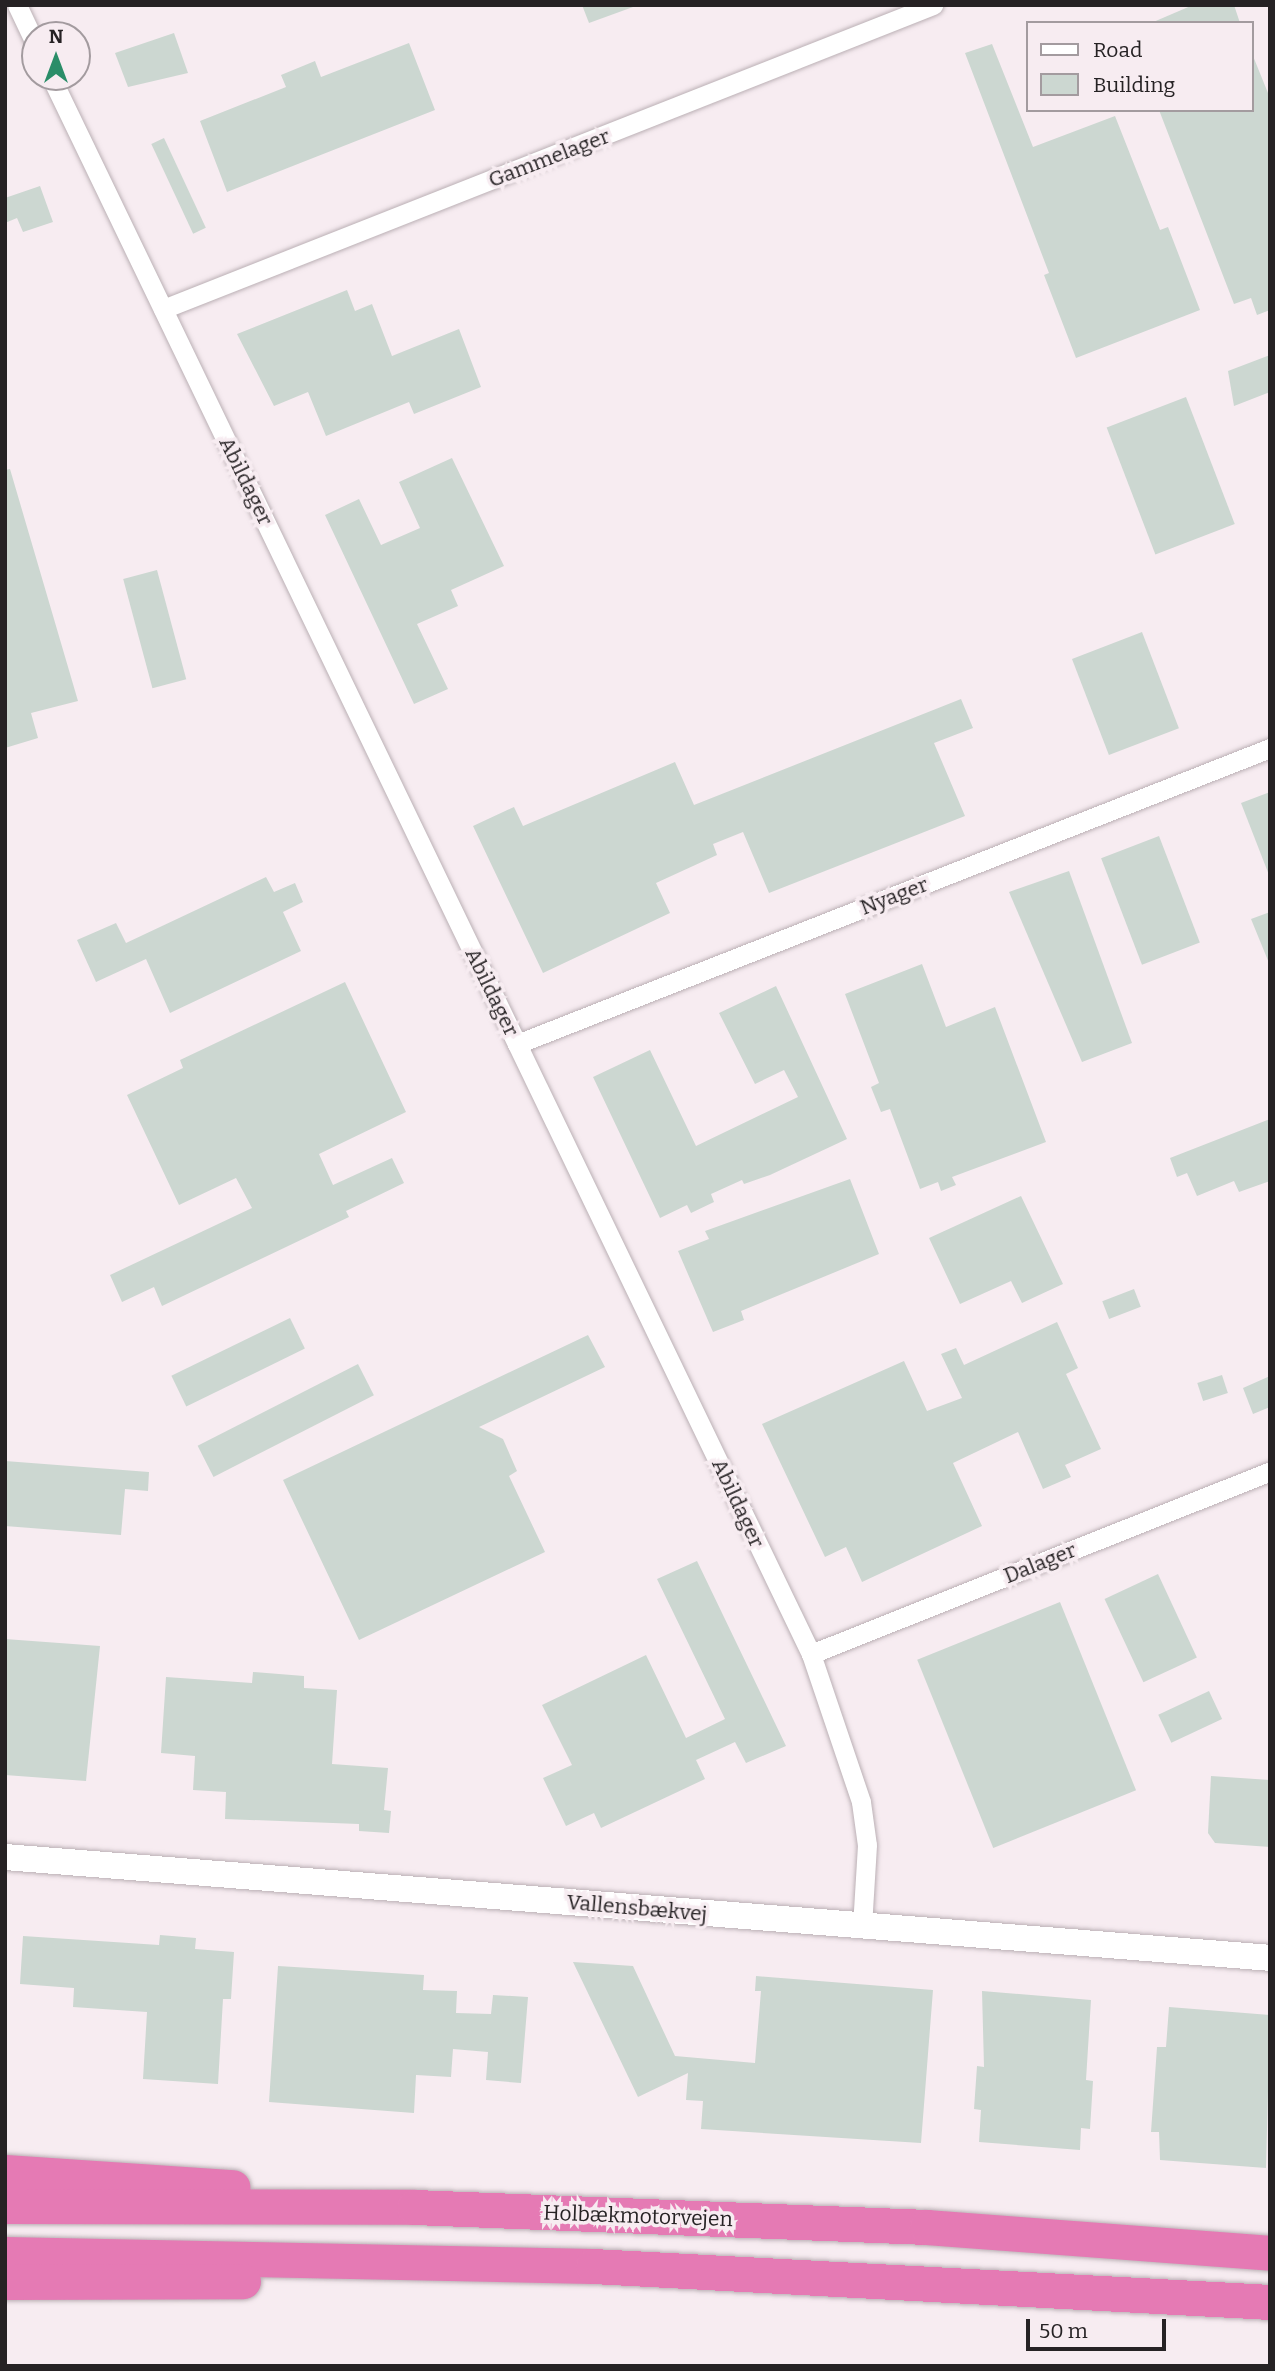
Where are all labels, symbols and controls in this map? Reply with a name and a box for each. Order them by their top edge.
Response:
north arrow [21,21,91,91]
legend [1026,21,1254,112]
text: N [49,25,63,48]
text: Road [1093,37,1142,63]
text: Building [1093,72,1175,98]
street label: Gammelager [485,123,613,193]
street label: Abildager [214,433,278,529]
street label: Nyager [857,872,931,920]
street label: Abildager [460,944,524,1040]
street label: Abildager [707,1455,769,1551]
street label: Dalager [1000,1537,1080,1589]
street label: Vallensbækvej [566,1889,708,1927]
street label: Holbækmotorvejen [543,2200,733,2232]
scale bar [1030,2304,1170,2348]
text: 50 m [1039,2318,1088,2344]

